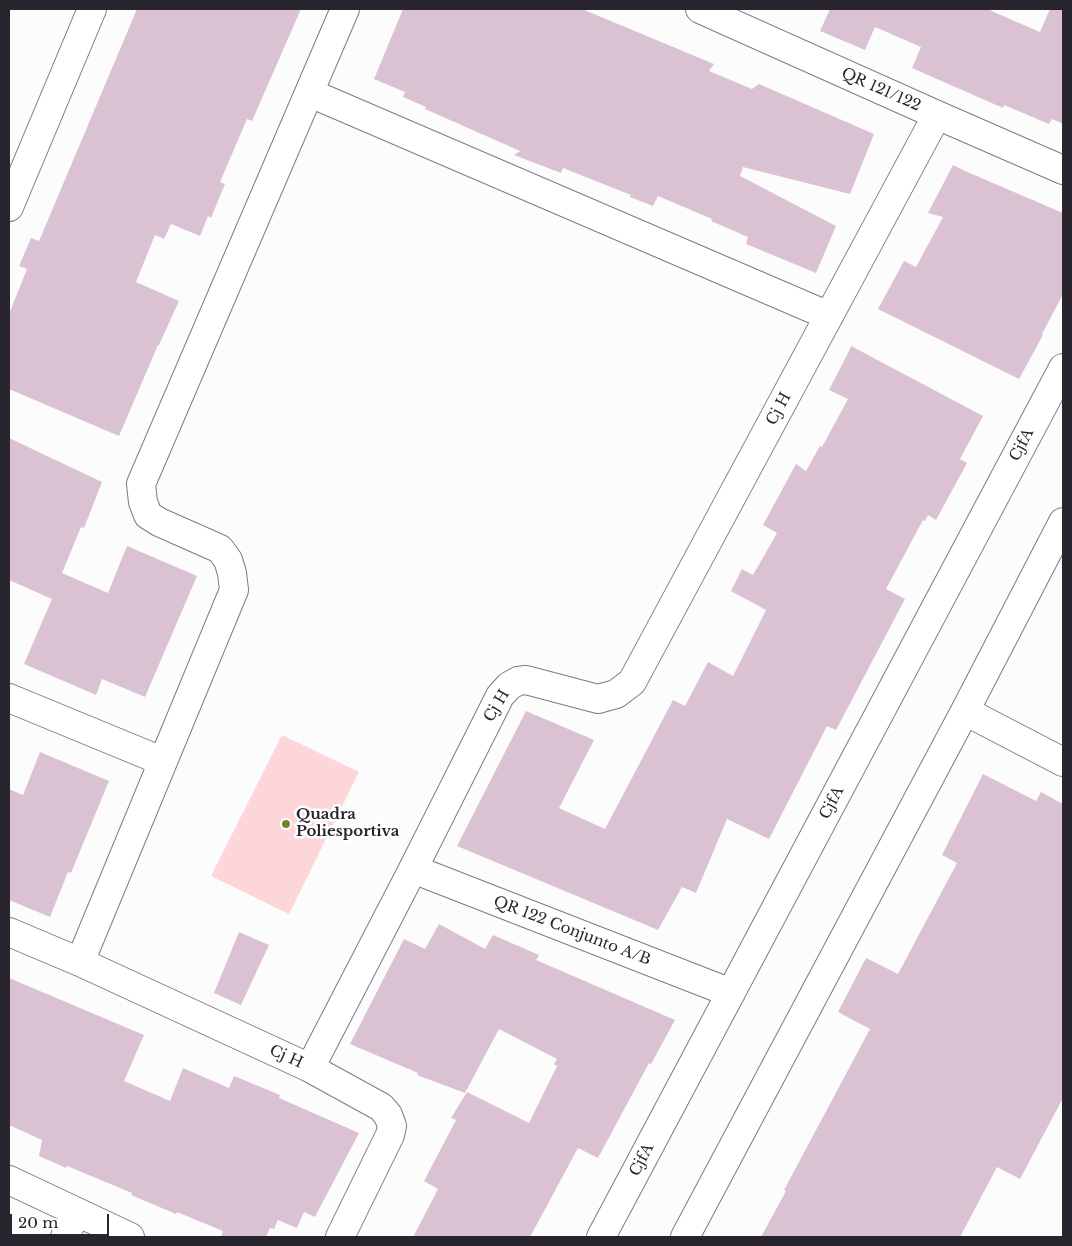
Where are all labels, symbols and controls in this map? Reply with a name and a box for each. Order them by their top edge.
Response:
street label: QR 121/122 [839,65,923,115]
street label: Cj H [763,389,795,429]
street label: CjfA [1006,426,1038,464]
street label: Cj H [480,686,514,726]
street label: CjfA [816,784,848,822]
place label: Quadra Poliesportiva [296,806,399,841]
marker: Quadra Poliesportiva [280,818,292,830]
street label: QR 122 Conjunto A/B [491,893,653,969]
street label: Cj H [266,1041,306,1073]
street label: CjfA [626,1141,658,1179]
scale bar [12,1204,111,1236]
text: 20 m [18,1213,58,1232]

